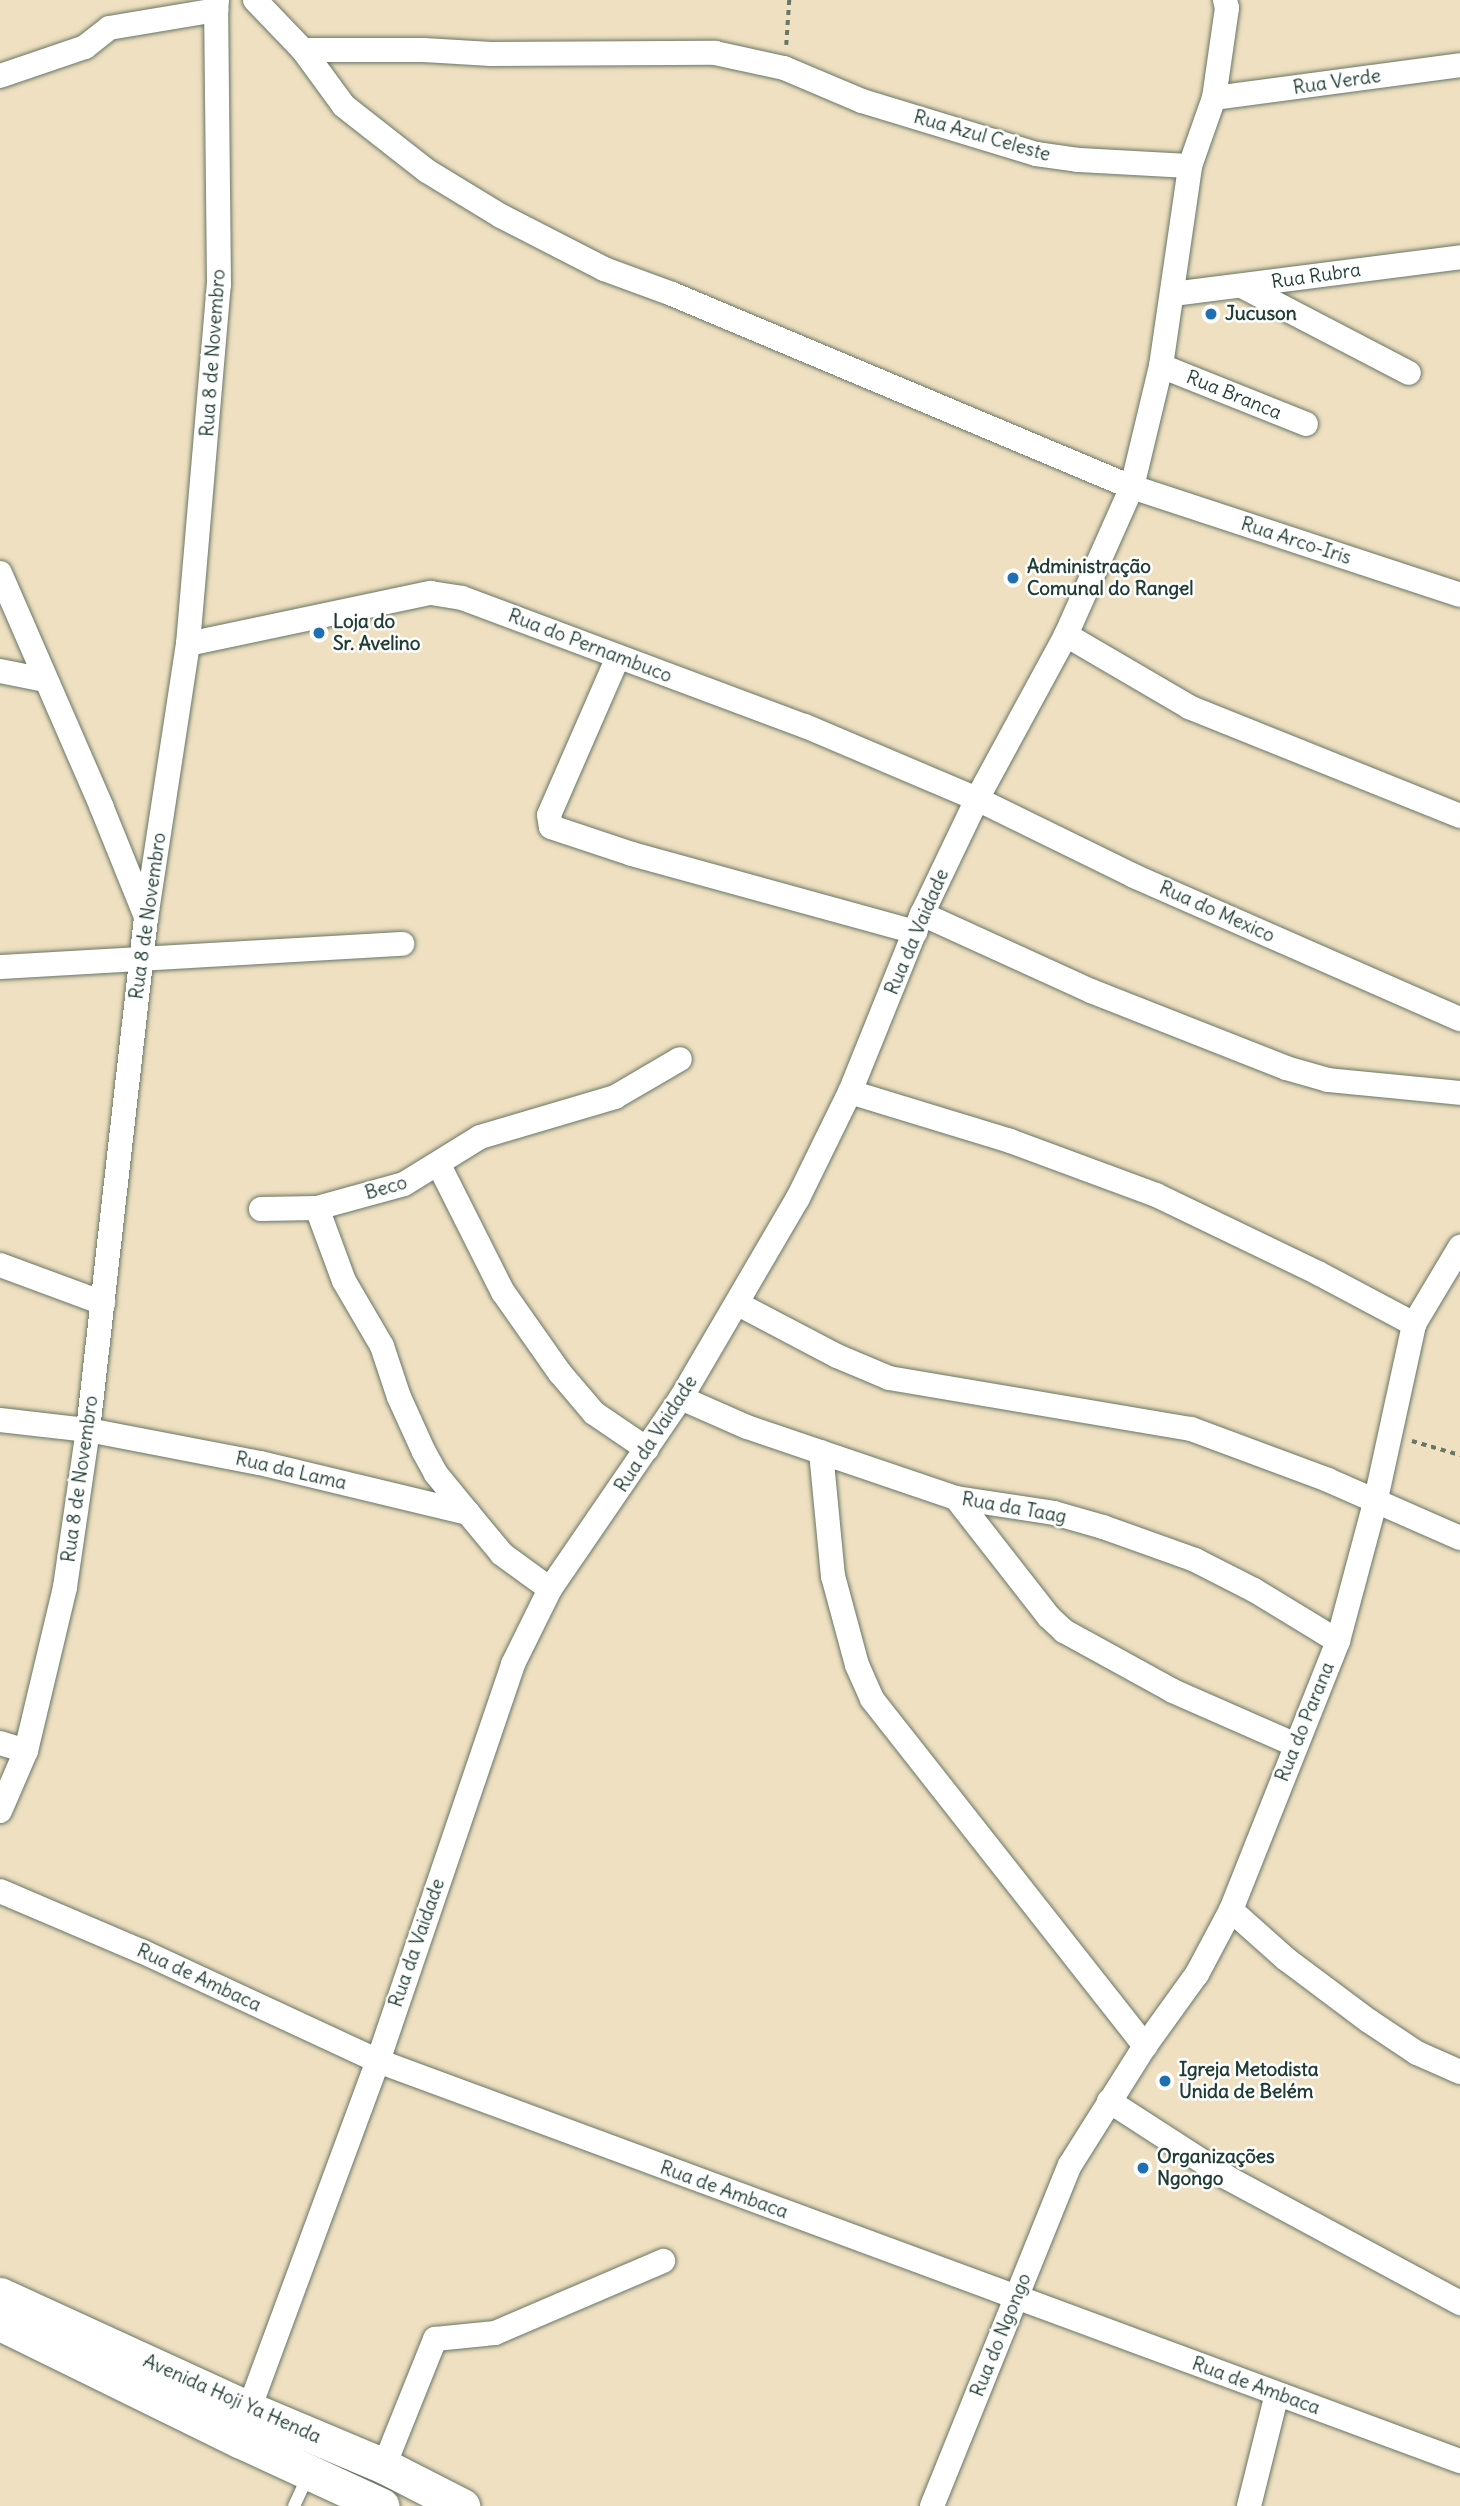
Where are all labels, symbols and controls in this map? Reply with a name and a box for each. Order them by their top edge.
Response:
street label: Rua Verde [1292,65,1382,99]
street label: Rua Azul Celeste [911,106,1053,166]
street label: Rua Rubra [1270,258,1362,294]
street label: Rua 8 de Novembro [196,268,230,438]
place label: Jucuson [1225,303,1297,325]
marker: Jucuson [1203,306,1219,322]
street label: Rua Branca [1183,366,1285,424]
street label: Rua Arco-Iris [1238,512,1354,570]
place label: Administração Comunal do Rangel [1027,556,1194,600]
marker: Administração Comunal do Rangel [1005,570,1021,586]
street label: Rua do Pernambuco [505,604,675,688]
place label: Loja do Sr. Avelino [333,611,420,655]
marker: Loja do Sr. Avelino [311,625,327,641]
street label: Rua 8 de Novembro [125,831,171,1001]
street label: Rua da Vaidade [880,866,954,998]
street label: Rua do Mexico [1156,876,1278,948]
street label: Beco [362,1171,410,1205]
street label: Rua da Vaidade [610,1371,702,1497]
street label: Rua 8 de Novembro [57,1394,103,1564]
street label: Rua da Lama [233,1447,349,1495]
street label: Rua da Taag [960,1488,1068,1528]
street label: Rua do Parana [1271,1659,1339,1785]
street label: Rua da Vaidade [384,1876,450,2010]
street label: Rua de Ambaca [133,1939,265,2017]
place label: Igreja Metodista Unida de Belém [1179,2059,1318,2103]
marker: Igreja Metodista Unida de Belém [1157,2073,1173,2089]
place label: Organizações Ngongo [1157,2146,1275,2190]
street label: Rua de Ambaca [657,2156,791,2224]
marker: Organizações Ngongo [1135,2160,1151,2176]
street label: Rua do Ngongo [966,2270,1036,2400]
street label: Avenida Hoji Ya Henda [140,2350,324,2448]
street label: Rua de Ambaca [1189,2352,1323,2420]

